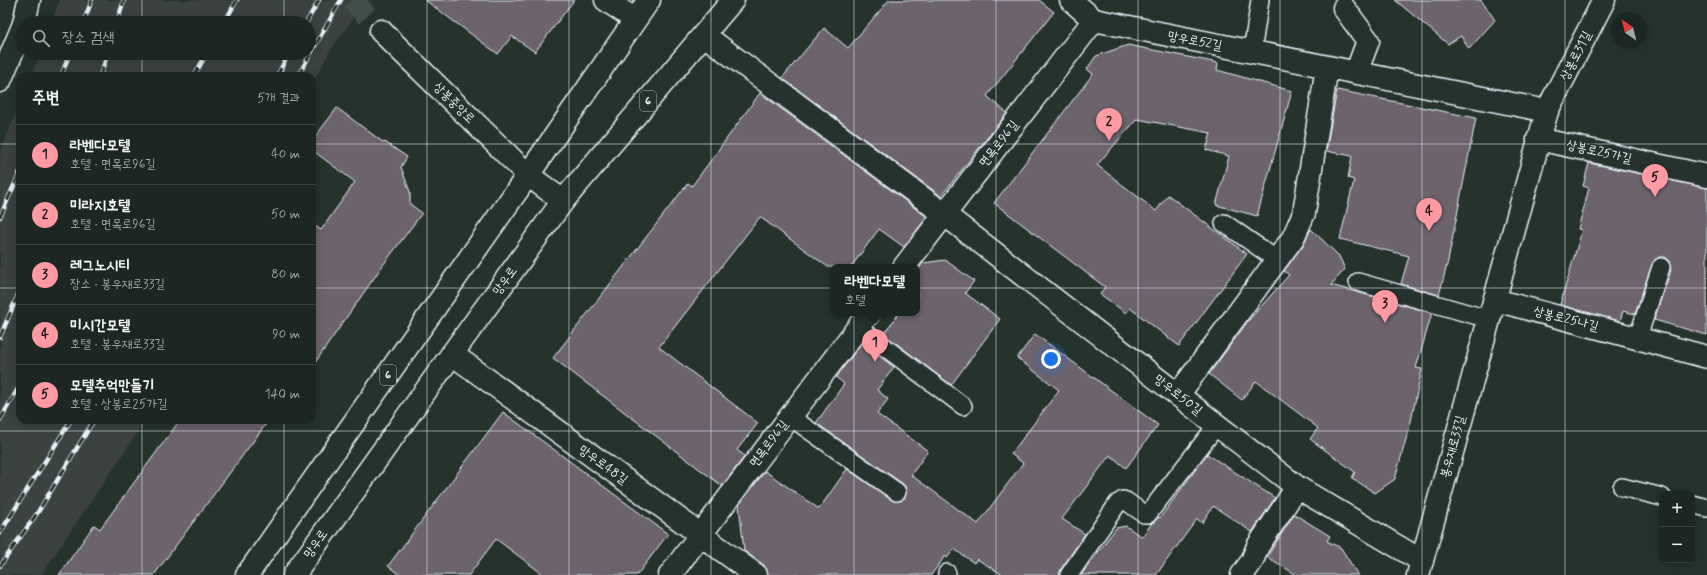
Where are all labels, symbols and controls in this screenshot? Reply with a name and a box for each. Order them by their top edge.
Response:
north arrow [1611,12,1647,48]
search box [16,16,316,60]
icon: search [30,27,52,49]
street label: 망우로52길 [1166,27,1224,55]
text: 장소 검색 [62,28,114,48]
street label: 상봉로31길 [1556,28,1596,84]
street label: 상봉중앙로 [429,78,479,128]
text: 주변 [32,87,59,109]
text: 5개 결과 [257,90,300,107]
road number: 6 [640,91,656,111]
pin: 2 [1096,108,1122,141]
street label: 면목로96길 [975,117,1023,171]
text: 라벤다모텔 [70,136,130,156]
street label: 상봉로25가길 [1565,136,1633,168]
text: 1 [42,146,48,163]
text: 40 m [271,146,300,163]
text: 호텔 · 면목로96길 [70,156,156,173]
pin: 5 [1642,164,1668,197]
text: 미라지호텔 [70,196,130,216]
pin: 4 [1416,198,1442,231]
text: 2 [42,206,48,223]
text: 50 m [271,206,300,223]
text: 호텔 · 면목로96길 [70,216,156,233]
text: 레그노시티 [70,256,130,276]
street label: 망우로 [489,263,521,299]
popup [830,264,920,316]
text: 3 [42,266,48,283]
text: 80 m [271,266,300,283]
text: 라벤다모텔 [845,272,905,292]
text: 장소 · 봉우재로33길 [70,276,165,293]
pin: 3 [1372,290,1398,323]
text: 호텔 [845,292,866,309]
street label: 상봉로25나길 [1532,303,1600,335]
text: 미시간모텔 [70,316,130,336]
text: 4 [41,326,49,343]
text: 90 m [272,326,300,343]
pin: 1 [862,329,888,362]
text: 호텔 · 봉우재로33길 [70,336,165,353]
your location [1041,349,1061,369]
road number: 6 [380,365,396,385]
street label: 망우로50길 [1150,371,1206,419]
text: 모텔추억만들기 [70,376,155,396]
text: 5 [41,386,49,403]
text: 140 m [265,386,300,403]
text: 호텔 · 상봉로25가길 [70,396,167,413]
street label: 봉우재로33길 [1436,414,1470,480]
street label: 면목로96길 [746,417,792,471]
street label: 망우로48길 [575,441,631,489]
map controls [1659,491,1695,563]
button: + [1659,491,1695,527]
street label: 망우로 [300,526,332,562]
button: − [1659,527,1695,563]

